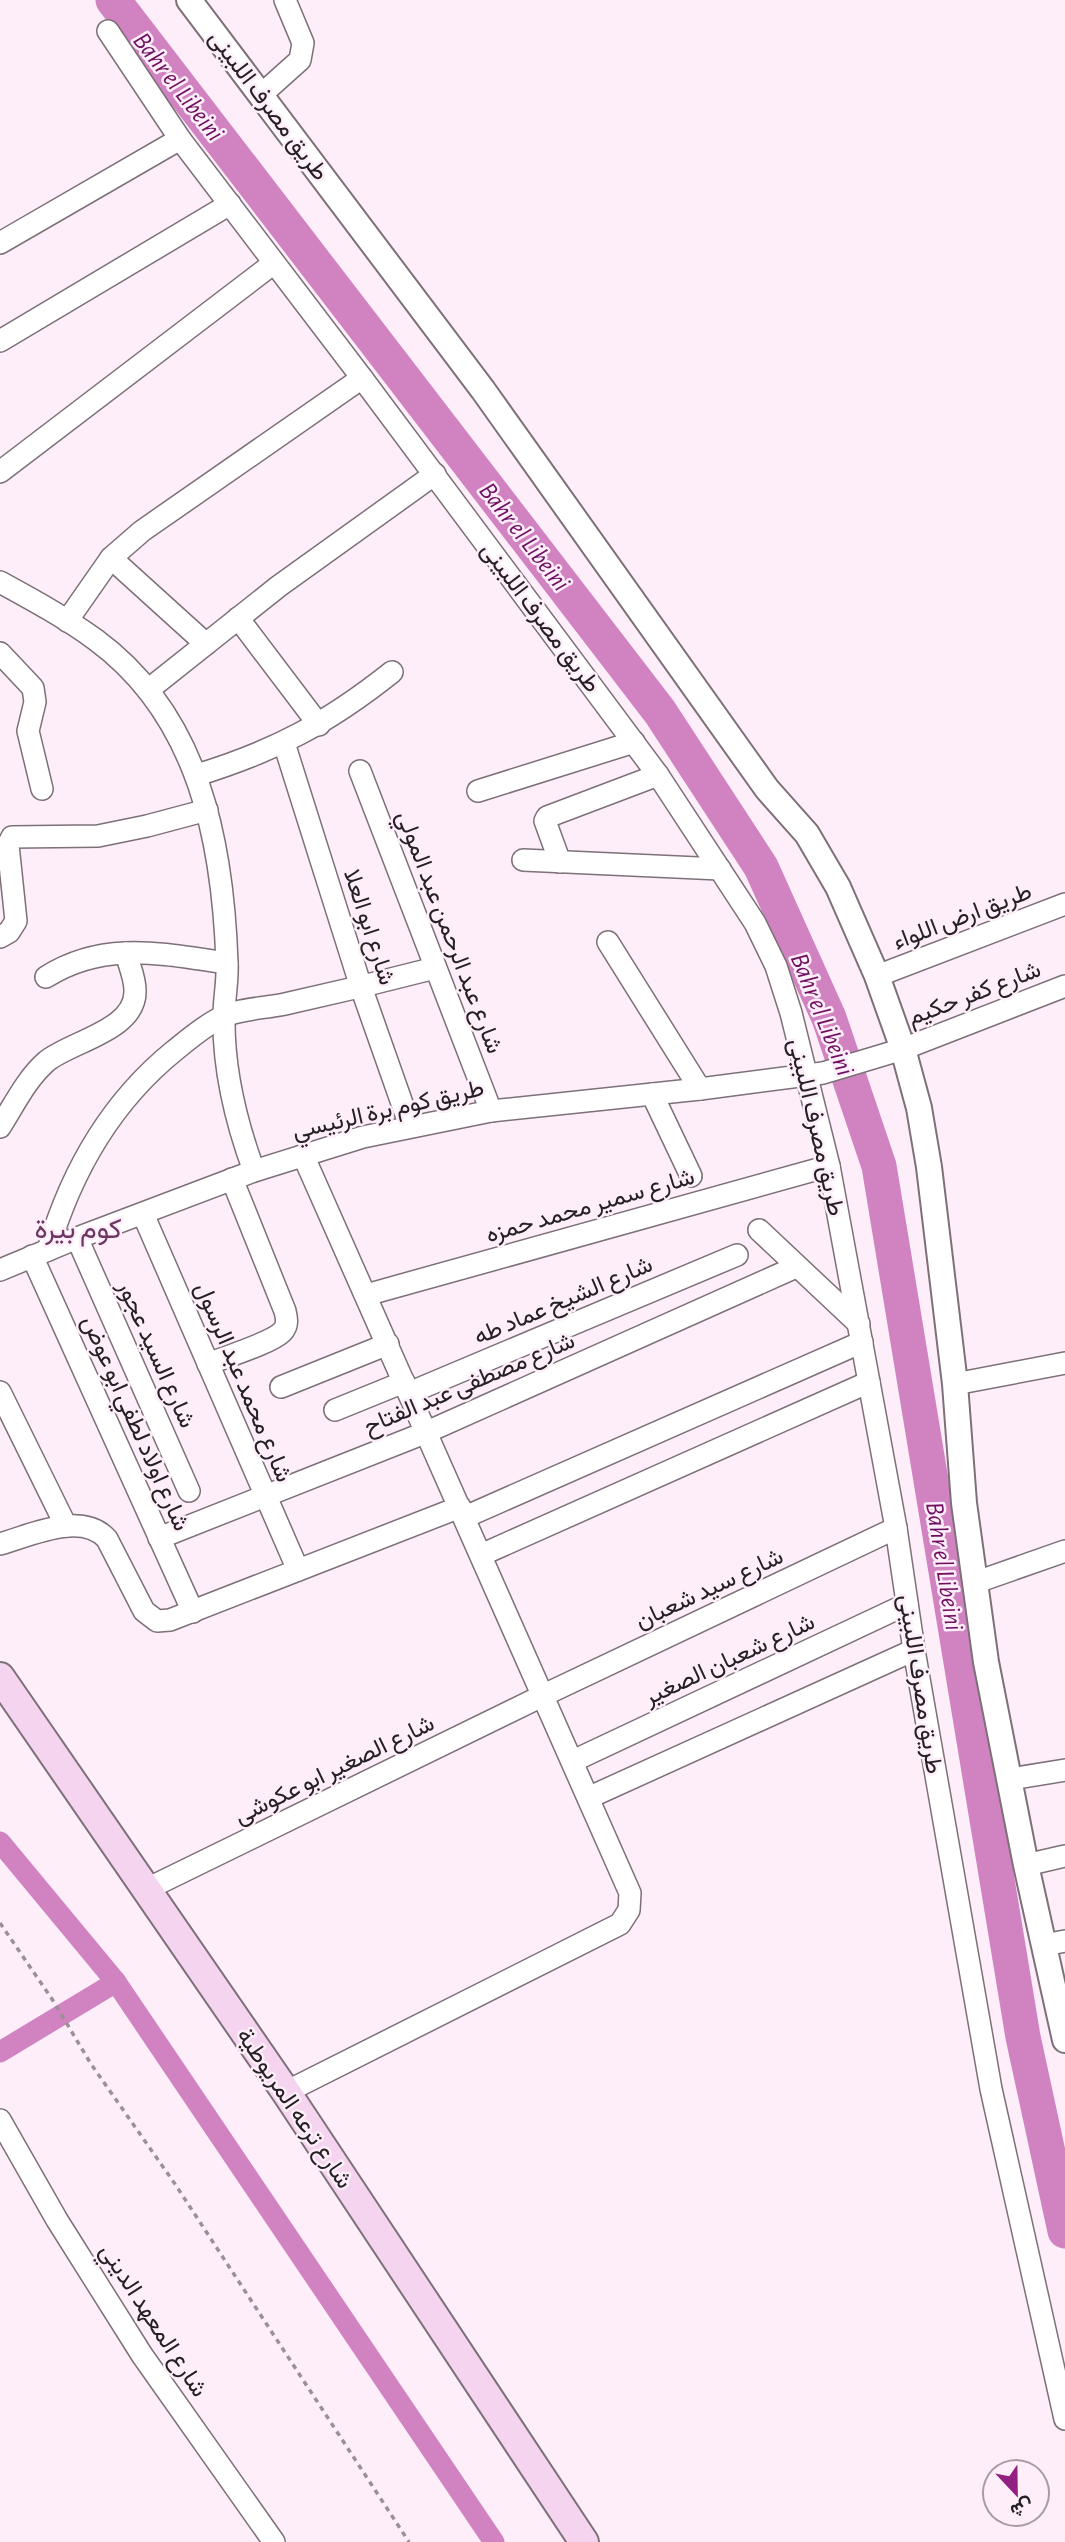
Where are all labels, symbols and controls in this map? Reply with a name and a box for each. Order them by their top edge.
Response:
street label: طريق مصرف اللبينى [202,26,332,186]
water label: Bahr el Libeini [128,27,229,146]
water label: Bahr el Libeini [474,477,575,596]
street label: طريق مصرف اللبينى [474,538,604,698]
street label: شارع عبد الرحمن عبد المولي [386,808,506,1059]
street label: شارع ابو العلا [336,866,399,989]
street label: طريق ارض اللواء [890,879,1036,956]
water label: Bahr el Libeini [786,949,859,1080]
street label: شارع كفر حكيم [905,958,1045,1033]
street label: طريق مصرف اللبينى [782,1036,848,1219]
street label: طريق كوم برة الرئيسي [290,1076,488,1150]
street label: شارع سمير محمد حمزه [483,1165,698,1250]
district label: كوم بيرة [34,1216,122,1247]
street label: شارع الشيخ عماد طه [471,1252,658,1353]
street label: شارع السيد عجور [110,1276,199,1433]
street label: شارع محمد عبد الرسول [187,1279,296,1487]
street label: شارع اولاد لطفي ابو عوض [71,1312,193,1537]
street label: شارع مصطفى عبد الفتاح [360,1329,580,1442]
water label: Bahr el Libeini [921,1500,967,1633]
street label: شارع سيد شعبان [632,1544,788,1636]
street label: طريق مصرف اللبينى [892,1593,946,1776]
street label: شارع شعبان الصغير [639,1610,820,1713]
street label: شارع الصغير ابو عكوشى [231,1711,439,1831]
street label: شارع ترعه المريوطية [229,2024,357,2195]
street label: شارع المعهد الديني [90,2240,211,2405]
north arrow [981,2458,1051,2528]
text: ش [1007,2493,1036,2521]

